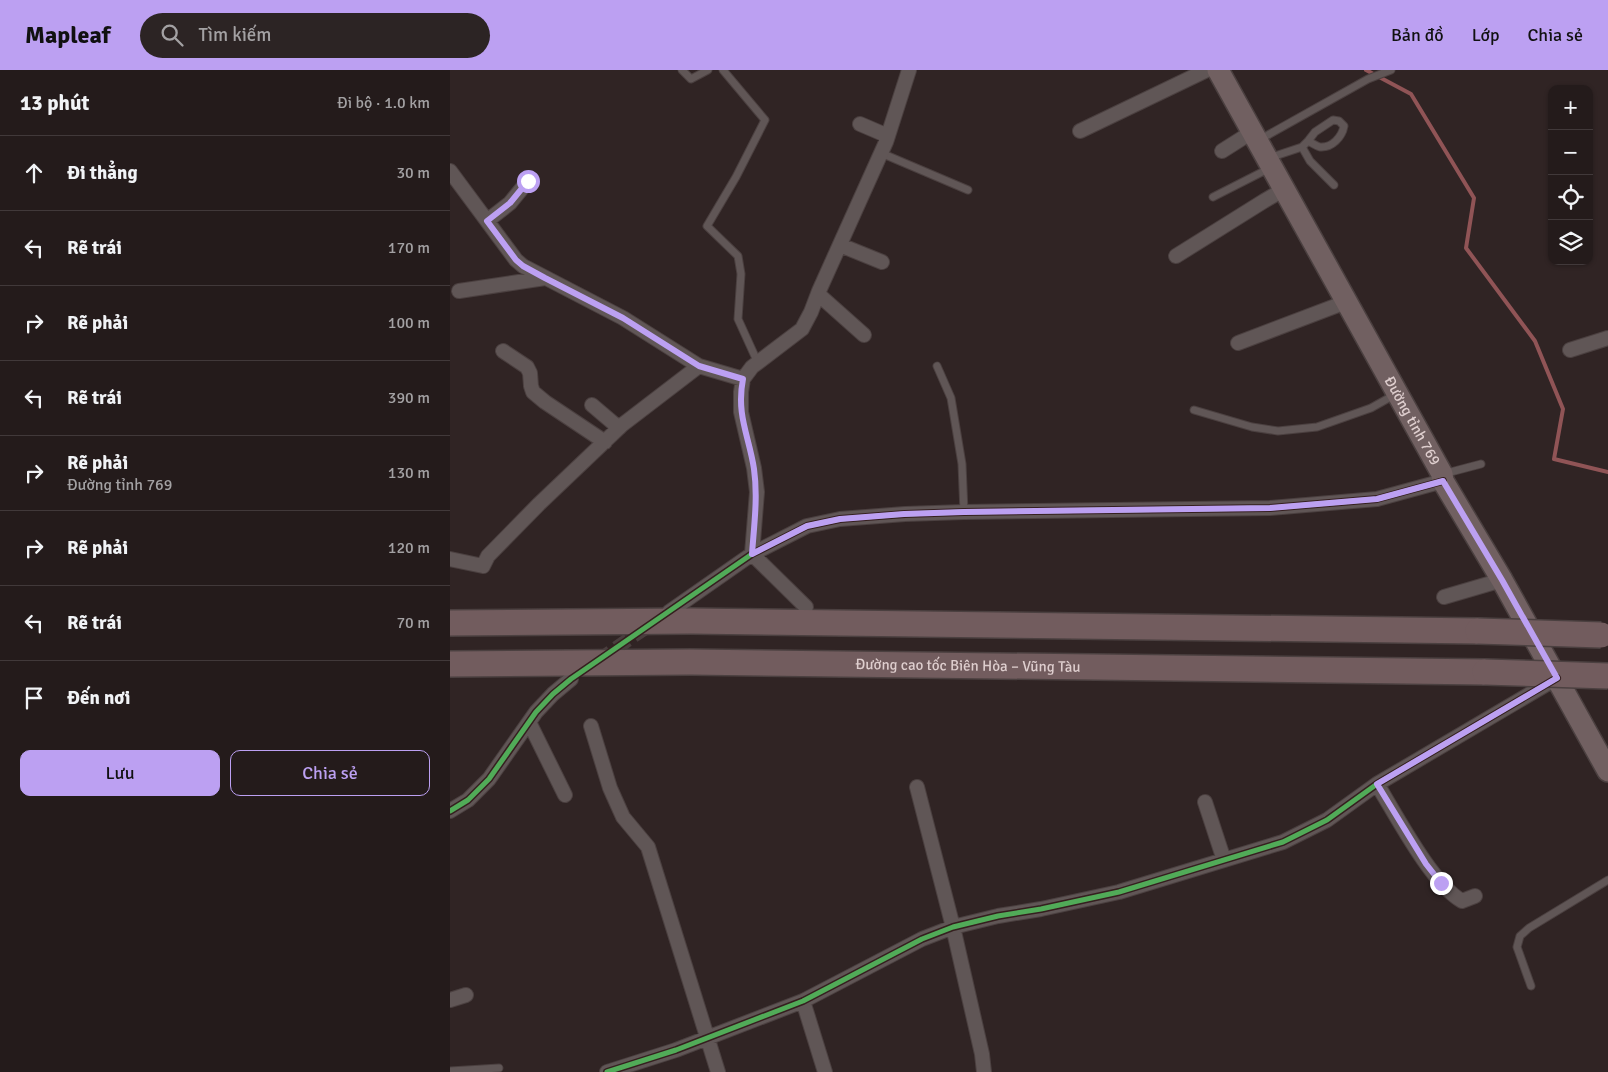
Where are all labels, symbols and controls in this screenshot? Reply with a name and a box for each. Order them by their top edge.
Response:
search box [140,13,490,58]
text: Mapleaf [25,20,110,50]
icon: search [158,21,186,49]
text: Tìm kiếm [198,23,271,47]
text: Bản đồ [1391,24,1444,46]
text: Lớp [1472,24,1499,46]
text: Chia sẻ [1527,24,1583,46]
map controls [1548,85,1593,265]
button: + [1548,85,1593,130]
text: 13 phút [20,90,89,116]
text: Đi bộ · 1.0 km [337,93,430,113]
button: − [1548,130,1593,175]
icon: ahead [20,159,48,187]
text: Đi thẳng [67,161,138,185]
text: 30 m [396,163,430,183]
route start [517,170,540,193]
button: locate [1548,175,1593,220]
button: layers [1548,220,1593,265]
icon: left [20,234,48,262]
text: Rẽ trái [67,236,122,260]
text: 170 m [388,238,430,258]
icon: right [20,309,48,337]
text: Rẽ phải [67,311,128,335]
text: 100 m [388,313,430,333]
street label: Đường tỉnh 769 [1381,373,1444,468]
icon: left [20,384,48,412]
text: Rẽ trái [67,386,122,410]
text: 390 m [388,388,430,408]
text: Rẽ phải [67,451,128,475]
icon: right [20,459,48,487]
text: 130 m [388,463,430,483]
text: Đường tỉnh 769 [67,475,172,495]
icon: right [20,534,48,562]
text: Rẽ phải [67,536,128,560]
text: 120 m [388,538,430,558]
icon: left [20,609,48,637]
text: Rẽ trái [67,611,122,635]
text: 70 m [396,613,430,633]
street label: Đường cao tốc Biên Hòa – Vũng Tàu [855,655,1081,676]
icon: arrive [20,684,48,712]
text: Đến nơi [67,686,130,710]
button: Lưu [20,750,220,796]
button: Chia sẻ [230,750,430,796]
route end [1430,872,1453,895]

